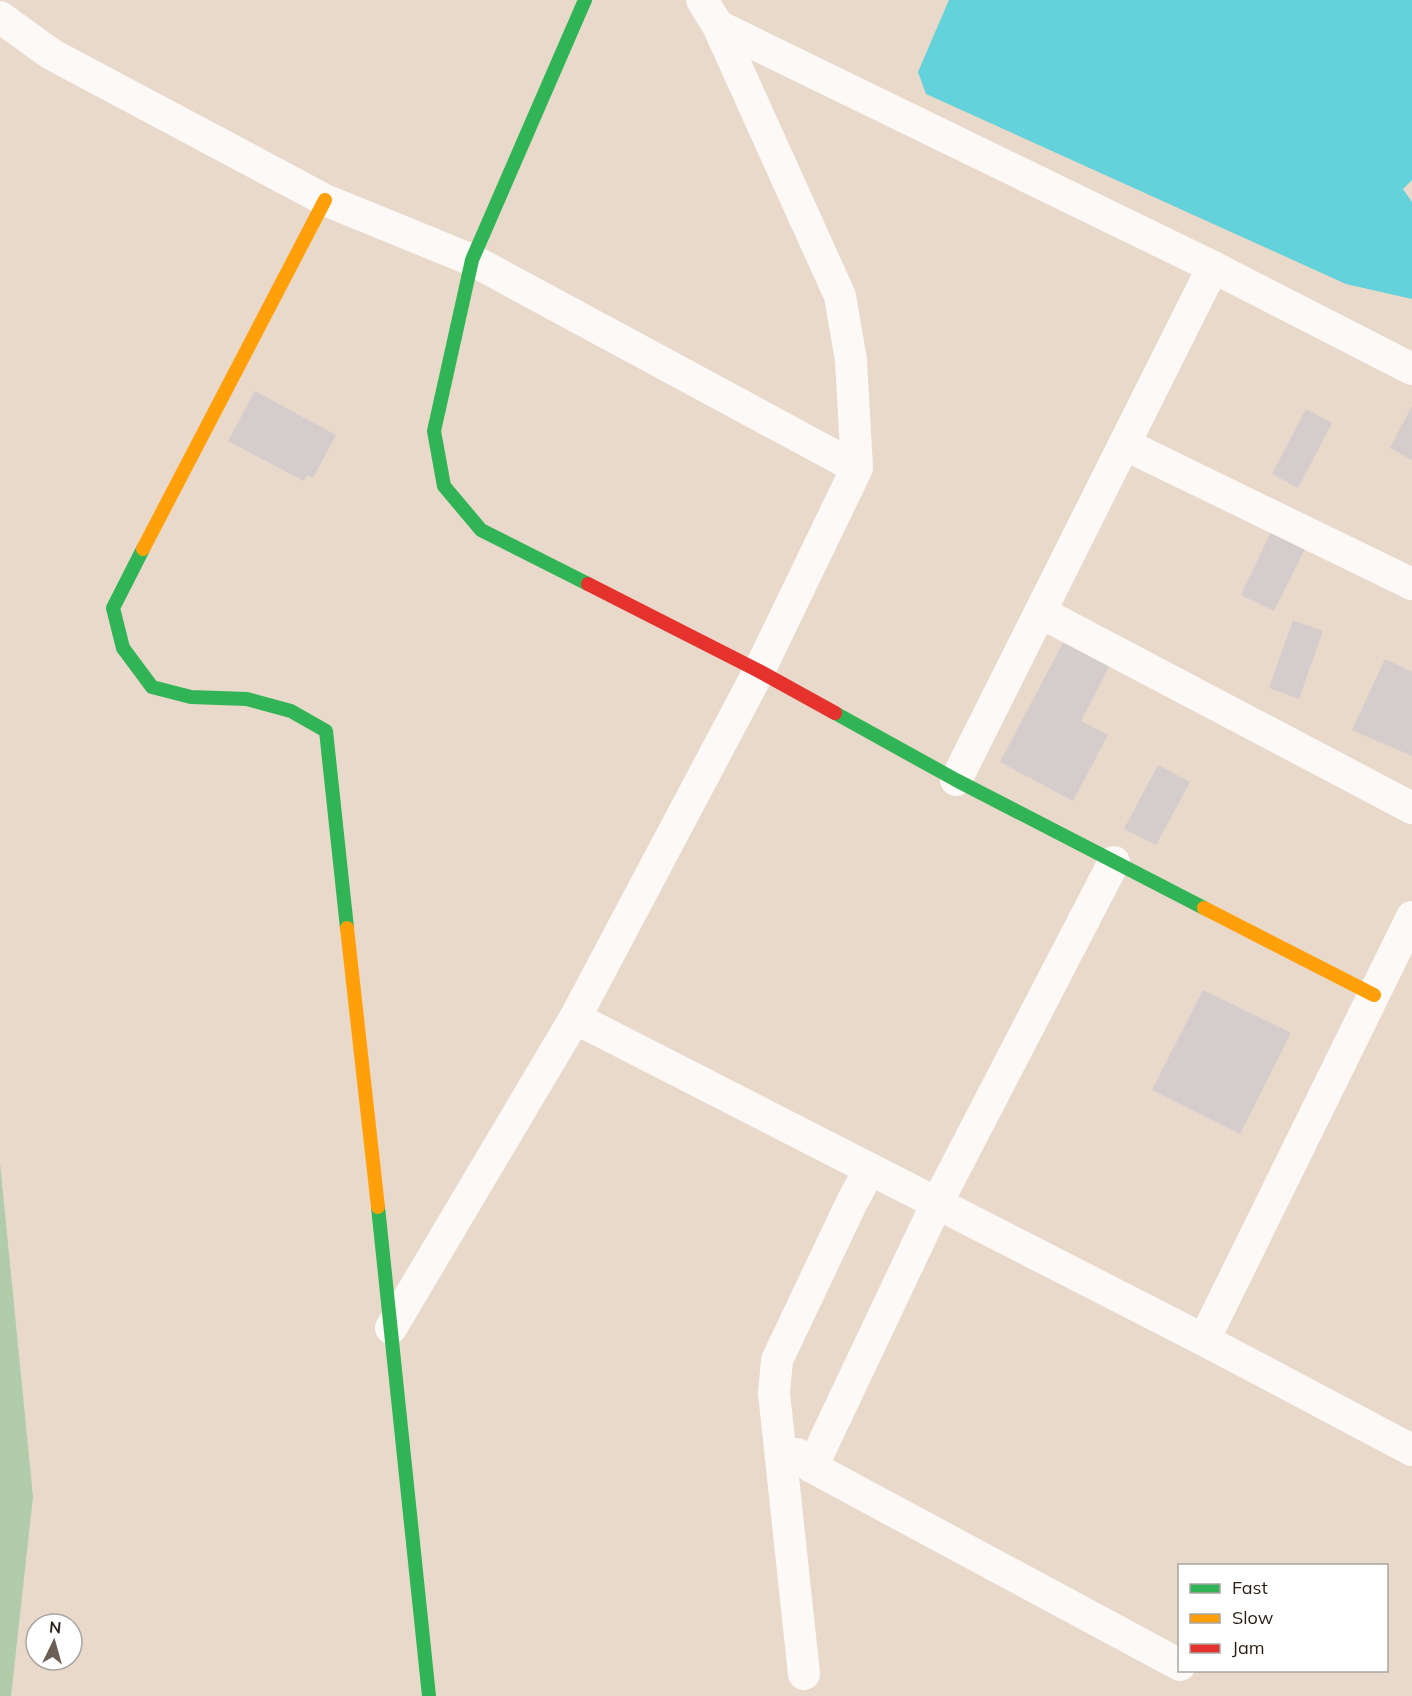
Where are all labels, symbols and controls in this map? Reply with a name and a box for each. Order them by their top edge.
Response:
legend [1178,1564,1388,1672]
text: Fast [1232,1576,1268,1599]
text: Slow [1232,1606,1274,1629]
north arrow [24,1612,84,1672]
text: N [48,1617,62,1638]
text: Jam [1232,1636,1265,1659]

